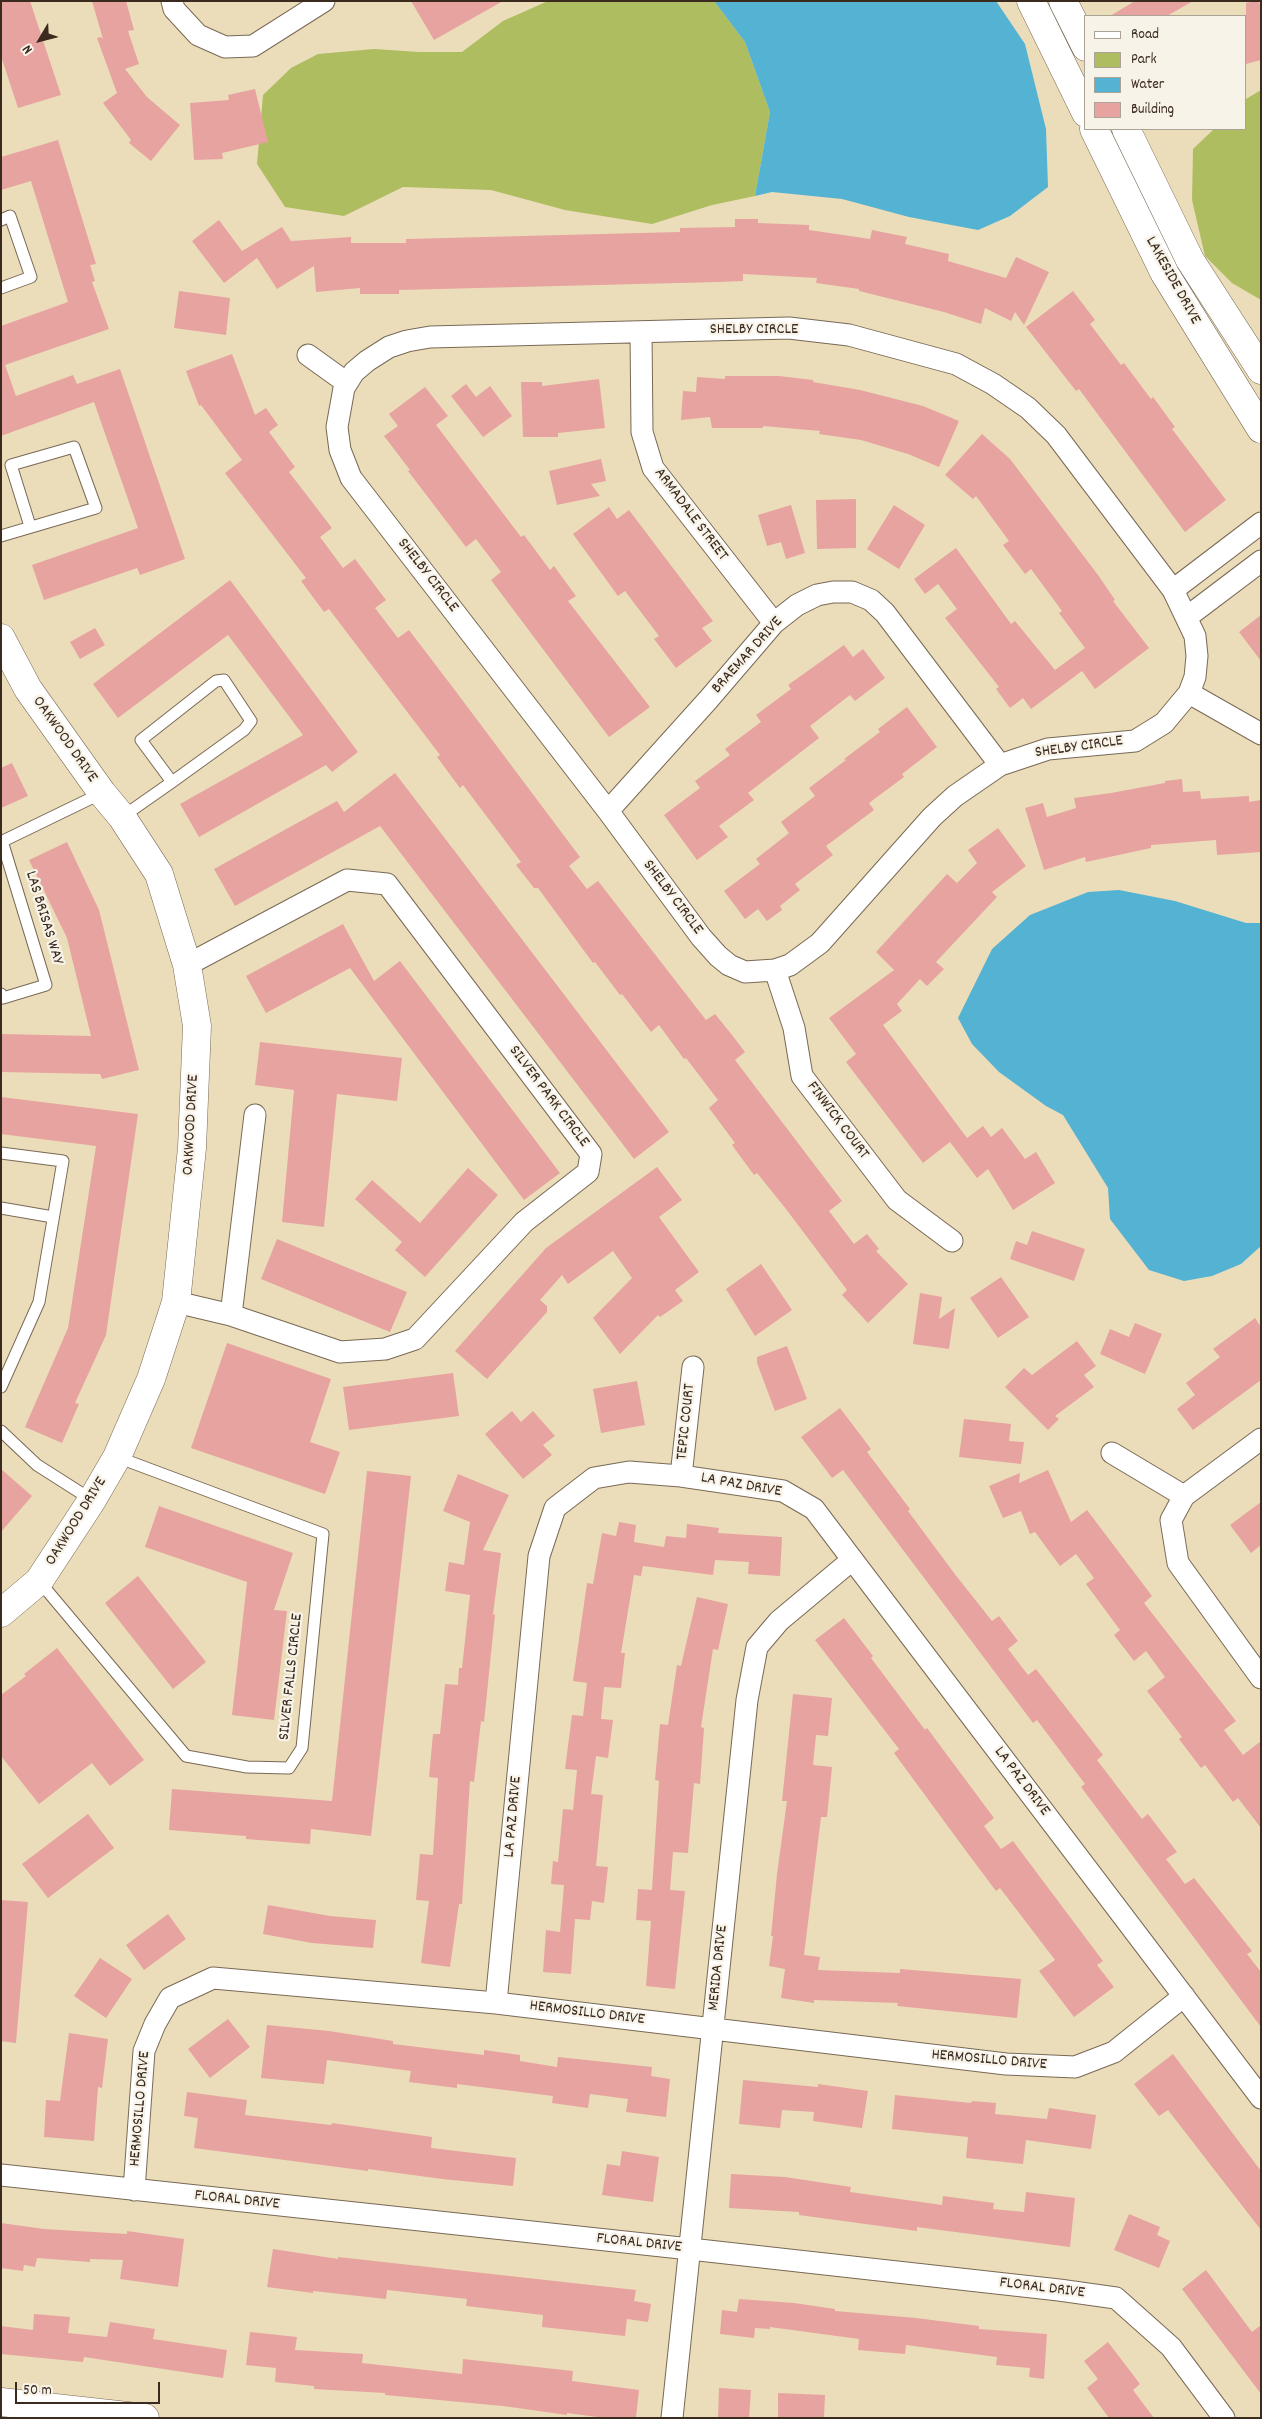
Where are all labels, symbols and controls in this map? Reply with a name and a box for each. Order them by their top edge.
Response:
north arrow [15,15,65,65]
legend [1084,15,1247,130]
text: Road [1131,24,1159,46]
text: N [18,40,38,58]
text: Park [1131,49,1157,71]
text: Water [1131,74,1164,96]
text: Building [1131,99,1174,121]
street label: LAKESIDE DRIVE [1140,234,1204,328]
street label: SHELBY CIRCLE [710,321,798,341]
street label: ARMADALE STREET [649,465,731,565]
street label: SHELBY CIRCLE [392,535,462,617]
street label: BRAEMAR DRIVE [708,614,788,698]
street label: OAKWOOD DRIVE [27,693,101,787]
street label: SHELBY CIRCLE [1034,732,1124,764]
street label: SHELBY CIRCLE [638,857,706,939]
street label: LAS BRISAS WAY [20,869,66,967]
street label: SILVER PARK CIRCLE [504,1042,592,1152]
street label: OAKWOOD DRIVE [180,1074,204,1176]
street label: FINWICK COURT [802,1078,872,1164]
street label: TEPIC COURT [673,1383,701,1461]
street label: LA PAZ DRIVE [699,1469,783,1503]
street label: OAKWOOD DRIVE [42,1474,112,1570]
street label: SILVER FALLS CIRCLE [276,1613,308,1741]
street label: LA PAZ DRIVE [989,1744,1053,1820]
street label: LA PAZ DRIVE [501,1776,527,1858]
street label: MERIDA DRIVE [705,1924,733,2012]
street label: HERMOSILLO DRIVE [528,1997,646,2031]
street label: HERMOSILLO DRIVE [931,2046,1047,2076]
street label: HERMOSILLO DRIVE [126,2051,156,2167]
street label: FLORAL DRIVE [193,2187,281,2215]
street label: FLORAL DRIVE [595,2230,683,2258]
street label: FLORAL DRIVE [998,2274,1086,2304]
scale bar [18,2372,162,2404]
text: 50 m [23,2380,52,2402]

